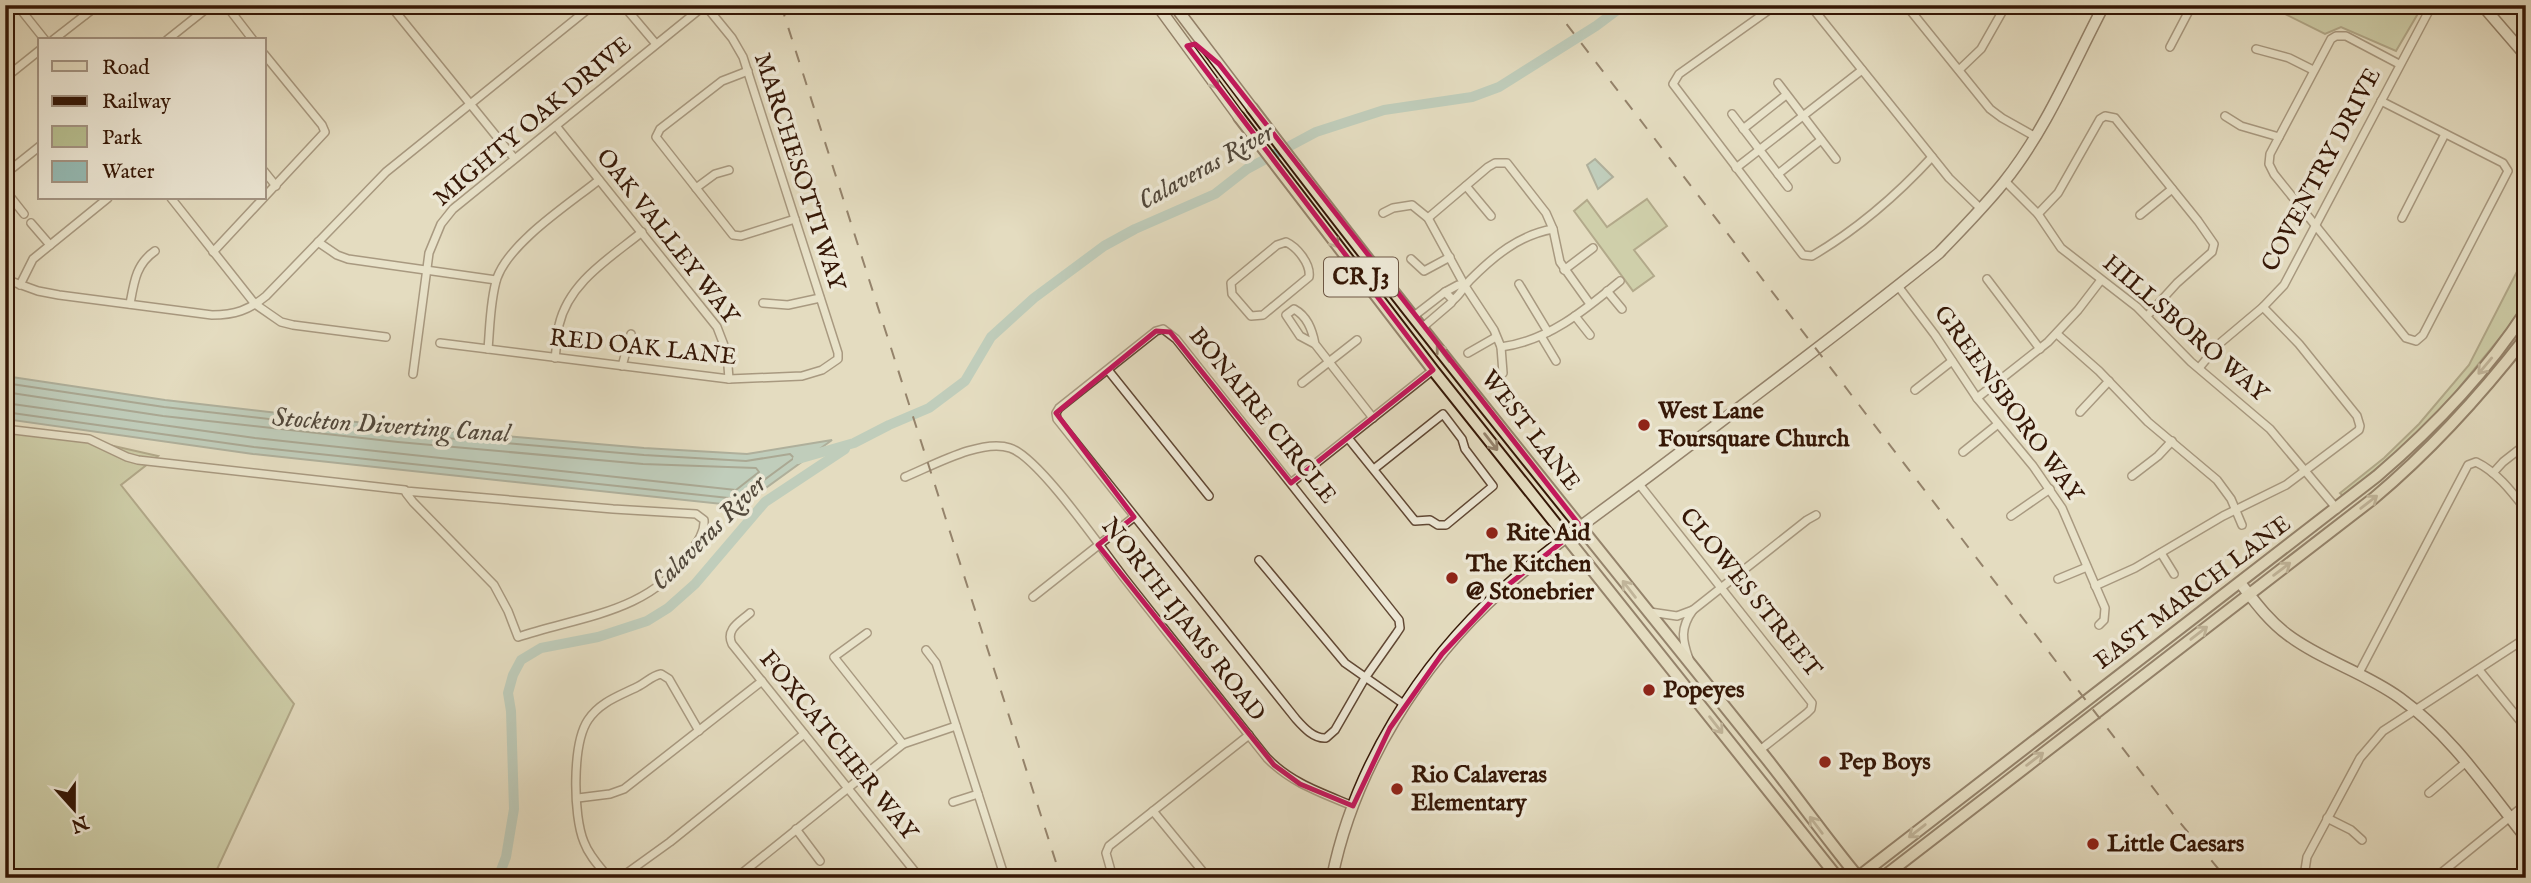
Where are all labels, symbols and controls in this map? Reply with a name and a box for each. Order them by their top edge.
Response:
street label: MIGHTY OAK DRIVE [428,30,638,214]
legend [38,38,266,200]
street label: MARCHESOTTI WAY [746,49,853,296]
text: Road [102,55,150,82]
street label: COVENTRY DRIVE [2255,63,2389,277]
one-way arrow [1205,70,1220,89]
text: Railway [102,89,172,116]
water label: Calaveras River [1132,116,1281,218]
text: Park [102,125,143,152]
street label: OAK VALLEY WAY [589,143,746,333]
text: Water [102,159,155,186]
one-way arrow [1324,229,1339,247]
street label: HILLSBORO WAY [2096,249,2276,411]
road number: CR J3 [1324,258,1398,296]
street label: GREENSBORO WAY [1926,300,2091,510]
street label: BONAIRE CIRCLE [1181,321,1343,511]
street label: RED OAK LANE [548,323,738,373]
one-way arrow [1435,344,1450,363]
one-way arrow [2478,357,2493,375]
street label: WEST LANE [1473,364,1587,498]
place label: West Lane Foursquare Church [1657,396,1850,455]
water label: Stockton Diverting Canal [271,401,513,452]
marker: West Lane Foursquare Church [1636,417,1652,433]
one-way arrow [1483,433,1499,451]
water label: Calaveras River [644,467,775,598]
one-way arrow [2360,494,2378,509]
street label: CLOWES STREET [1672,502,1828,685]
street label: EAST MARCH LANE [2089,509,2297,677]
street label: NORTH IJAMS ROAD [1094,512,1272,728]
place label: Rite Aid [1506,518,1592,549]
marker: Rite Aid [1484,525,1500,541]
place label: The Kitchen @ Stonebrier [1465,549,1594,608]
one-way arrow [2272,562,2291,576]
marker: The Kitchen @ Stonebrier [1444,570,1460,586]
one-way arrow [1622,580,1637,598]
one-way arrow [2189,625,2208,640]
street label: FOXCATCHER WAY [752,645,925,849]
place label: Popeyes [1663,675,1745,706]
marker: Popeyes [1641,682,1657,698]
one-way arrow [1709,716,1724,734]
place label: Pep Boys [1839,747,1931,778]
one-way arrow [2025,752,2043,767]
marker: Pep Boys [1817,754,1833,770]
place label: Rio Calaveras Elementary [1411,760,1548,819]
north arrow [38,774,108,844]
marker: Rio Calaveras Elementary [1389,781,1405,797]
text: N [67,808,92,837]
one-way arrow [1809,816,1823,835]
one-way arrow [1908,823,1926,839]
place label: Little Caesars [2107,829,2245,860]
marker: Little Caesars [2085,836,2101,852]

